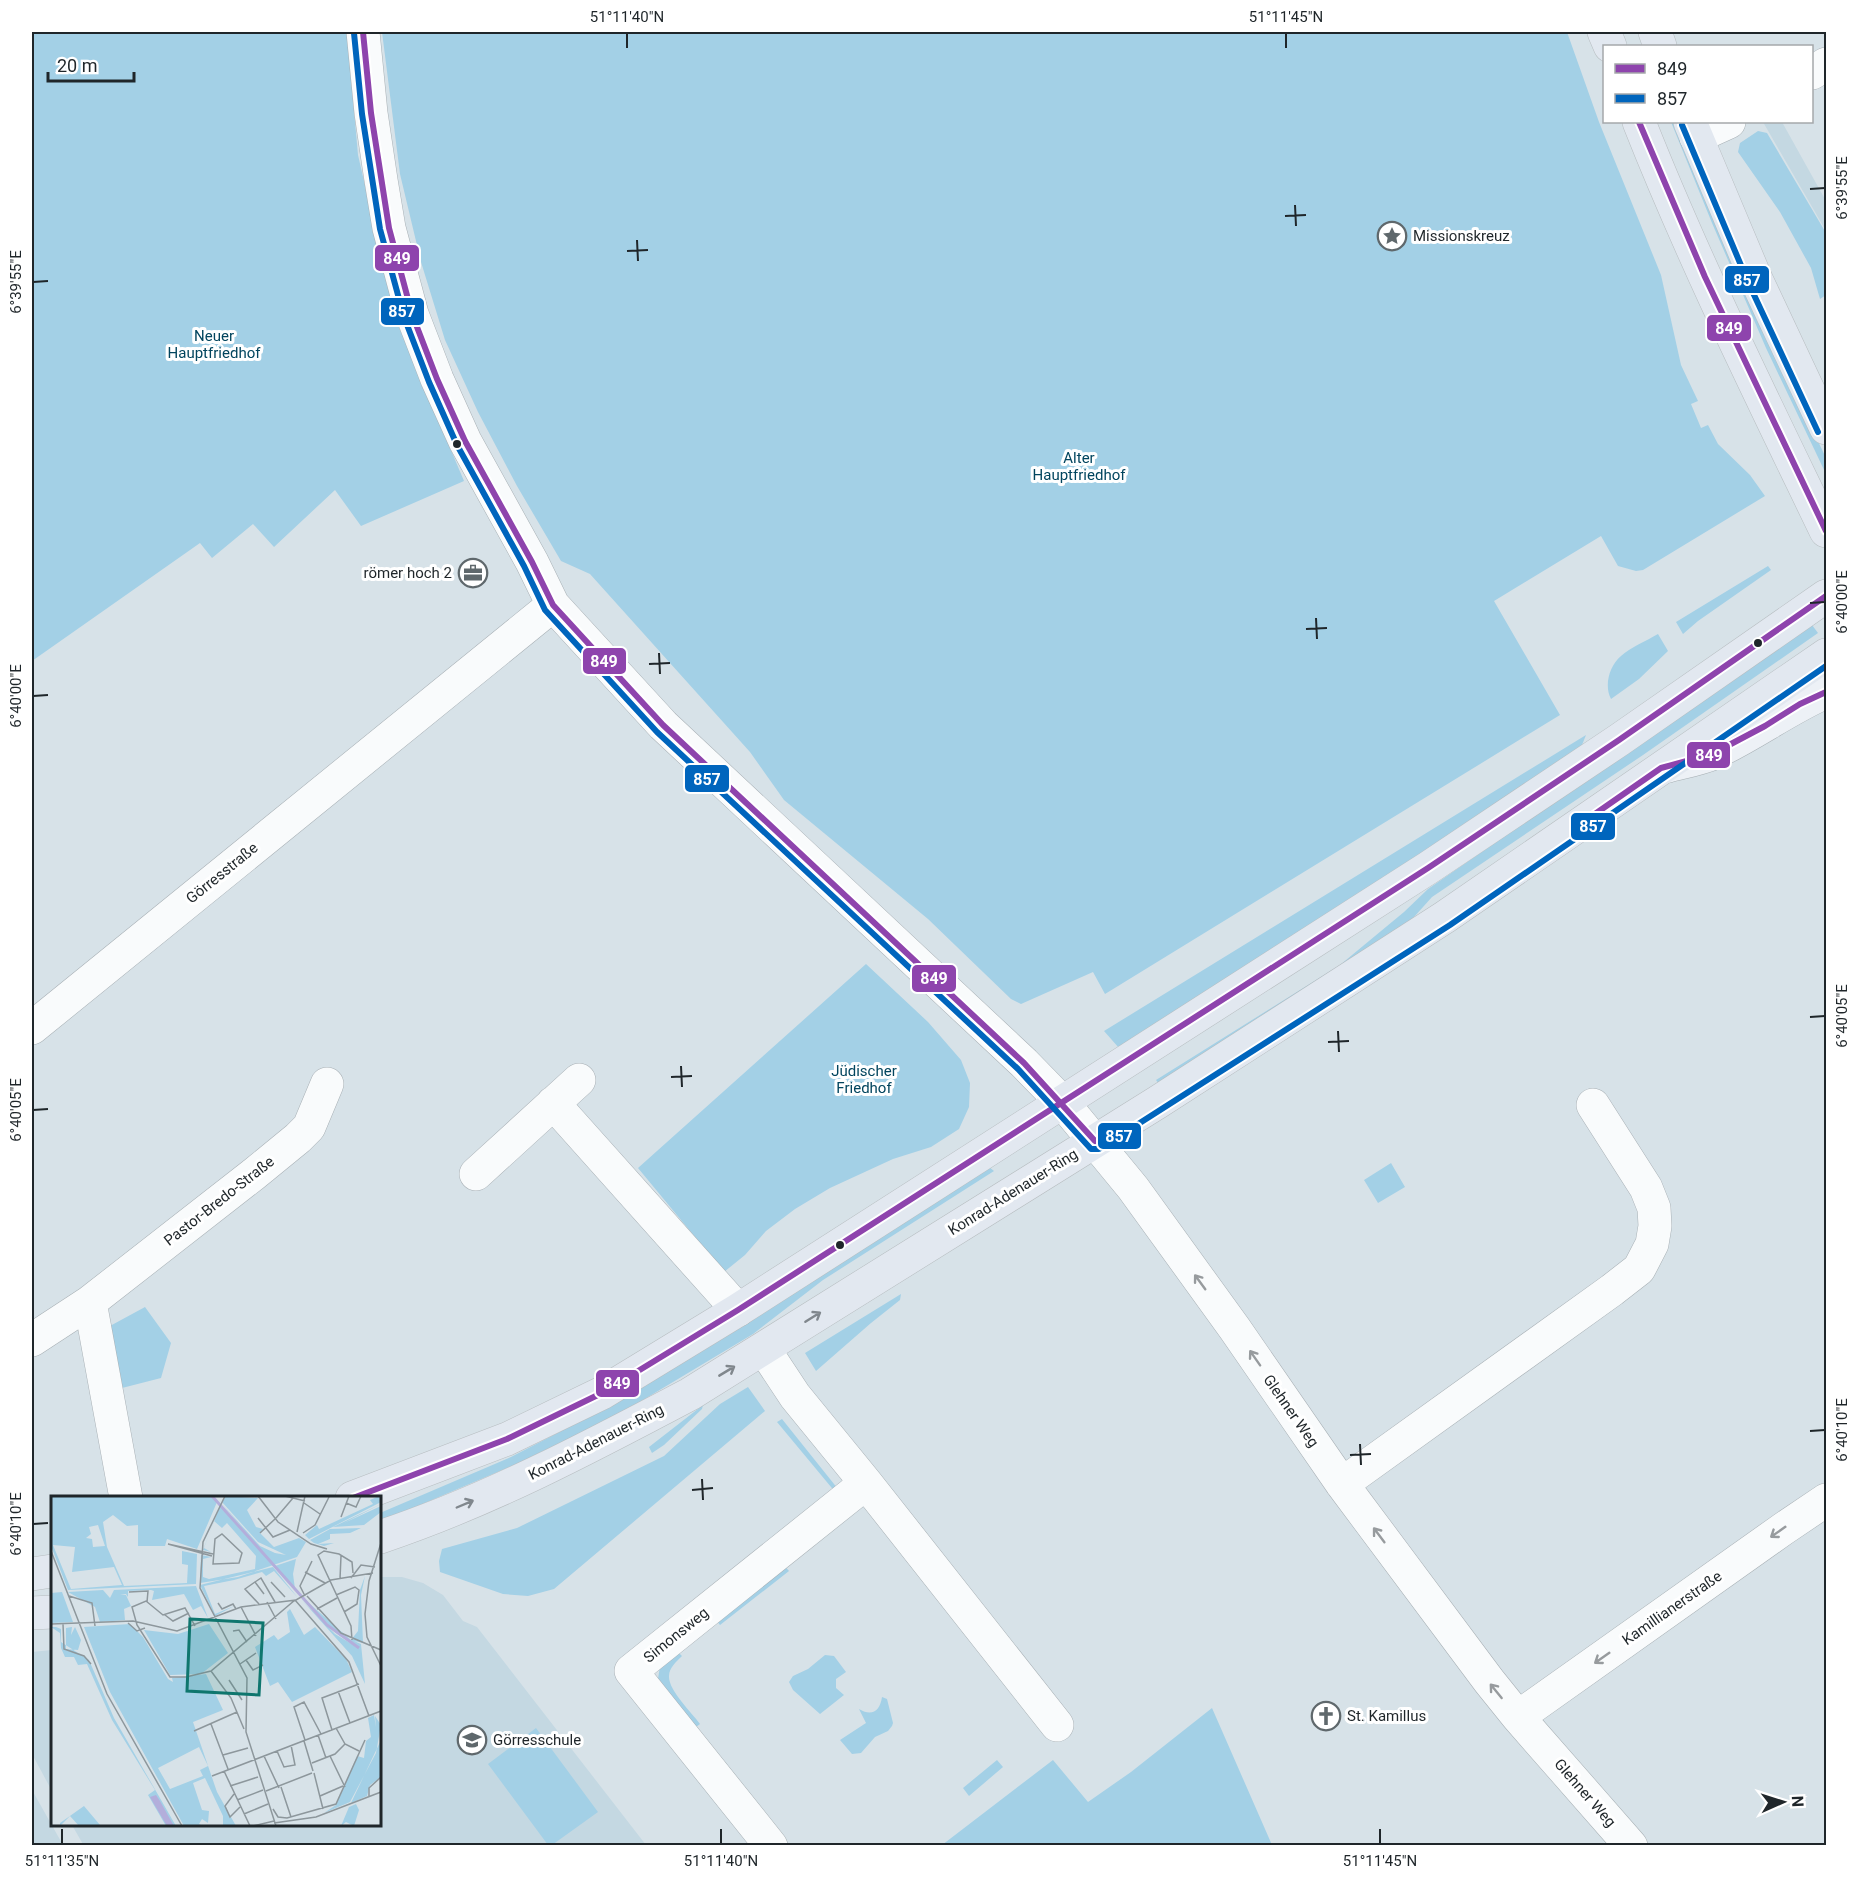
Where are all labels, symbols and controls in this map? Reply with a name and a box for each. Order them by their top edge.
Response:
text: 51°11'40"N [590,8,664,26]
text: 51°11'45"N [1249,8,1323,26]
scale bar [48,45,134,83]
legend [1603,45,1813,123]
text: 20 m [57,55,97,76]
text: 849 [1657,58,1687,79]
text: 857 [1657,88,1687,109]
text: 6°39'55"E [1833,156,1851,220]
place icon: Missionskreuz [1376,220,1408,252]
place label: Missionskreuz [1413,227,1510,245]
line badge: 849 [374,244,420,272]
text: 849 [383,249,411,268]
text: 6°39'55"E [7,250,25,314]
line badge: 857 [1724,265,1770,294]
text: 857 [1733,271,1761,290]
line badge: 857 [380,297,425,326]
text: 857 [388,302,416,321]
line badge: 849 [1706,314,1752,342]
text: 849 [1715,319,1743,338]
park label: Neuer Hauptfriedhof [168,327,261,362]
unlabelled marker [451,438,463,450]
park label: Alter Hauptfriedhof [1033,449,1126,484]
office icon: römer hoch 2 [457,557,489,589]
place label: römer hoch 2 [364,564,452,582]
text: 6°40'00"E [1833,570,1851,634]
unlabelled marker [1752,637,1764,649]
line badge: 849 [582,647,627,675]
text: 849 [590,652,618,671]
text: 6°40'00"E [7,664,25,728]
line badge: 849 [1686,741,1731,769]
text: 849 [1695,746,1723,765]
line badge: 857 [684,764,730,793]
text: 857 [693,770,721,789]
line badge: 857 [1570,812,1616,841]
text: 857 [1579,817,1607,836]
street label: Görresstraße [183,839,261,907]
line badge: 849 [911,964,957,993]
text: 849 [920,969,948,988]
text: 6°40'05"E [1833,984,1851,1048]
park label: Jüdischer Friedhof [831,1062,897,1097]
text: 6°40'05"E [7,1078,25,1142]
line badge: 857 [1097,1122,1142,1150]
text: 857 [1105,1127,1133,1146]
street label: Konrad-Adenauer-Ring [945,1145,1081,1239]
street label: Pastor-Bredo-Straße [160,1152,278,1250]
unlabelled marker [834,1239,846,1251]
one-way arrow [1194,1274,1207,1290]
one-way arrow [804,1311,821,1323]
one-way arrow [1249,1351,1261,1367]
one-way arrow [718,1365,735,1377]
line badge: 849 [595,1369,640,1398]
street label: Glehner Weg [1259,1371,1323,1451]
text: 849 [603,1374,631,1393]
text: 6°40'10"E [1833,1398,1851,1462]
street label: Konrad-Adenauer-Ring [525,1400,667,1484]
text: 6°40'10"E [7,1492,25,1556]
inset map [51,1496,381,1826]
one-way arrow [455,1498,473,1509]
one-way arrow [1770,1526,1786,1539]
one-way arrow [1373,1527,1386,1543]
street label: Kamillianerstraße [1619,1567,1725,1649]
street label: Simonsweg [640,1603,712,1667]
one-way arrow [1594,1652,1611,1664]
one-way arrow [1490,1683,1503,1699]
church icon: St. Kamillus [1310,1700,1342,1732]
place label: St. Kamillus [1347,1707,1426,1725]
school or university icon: Görresschule [456,1724,488,1756]
place label: Görresschule [493,1731,581,1749]
street label: Glehner Weg [1550,1755,1620,1831]
north arrow [1753,1772,1813,1832]
text: N [1788,1795,1807,1807]
text: 51°11'35"N [25,1852,99,1870]
text: 51°11'40"N [684,1852,758,1870]
text: 51°11'45"N [1343,1852,1417,1870]

